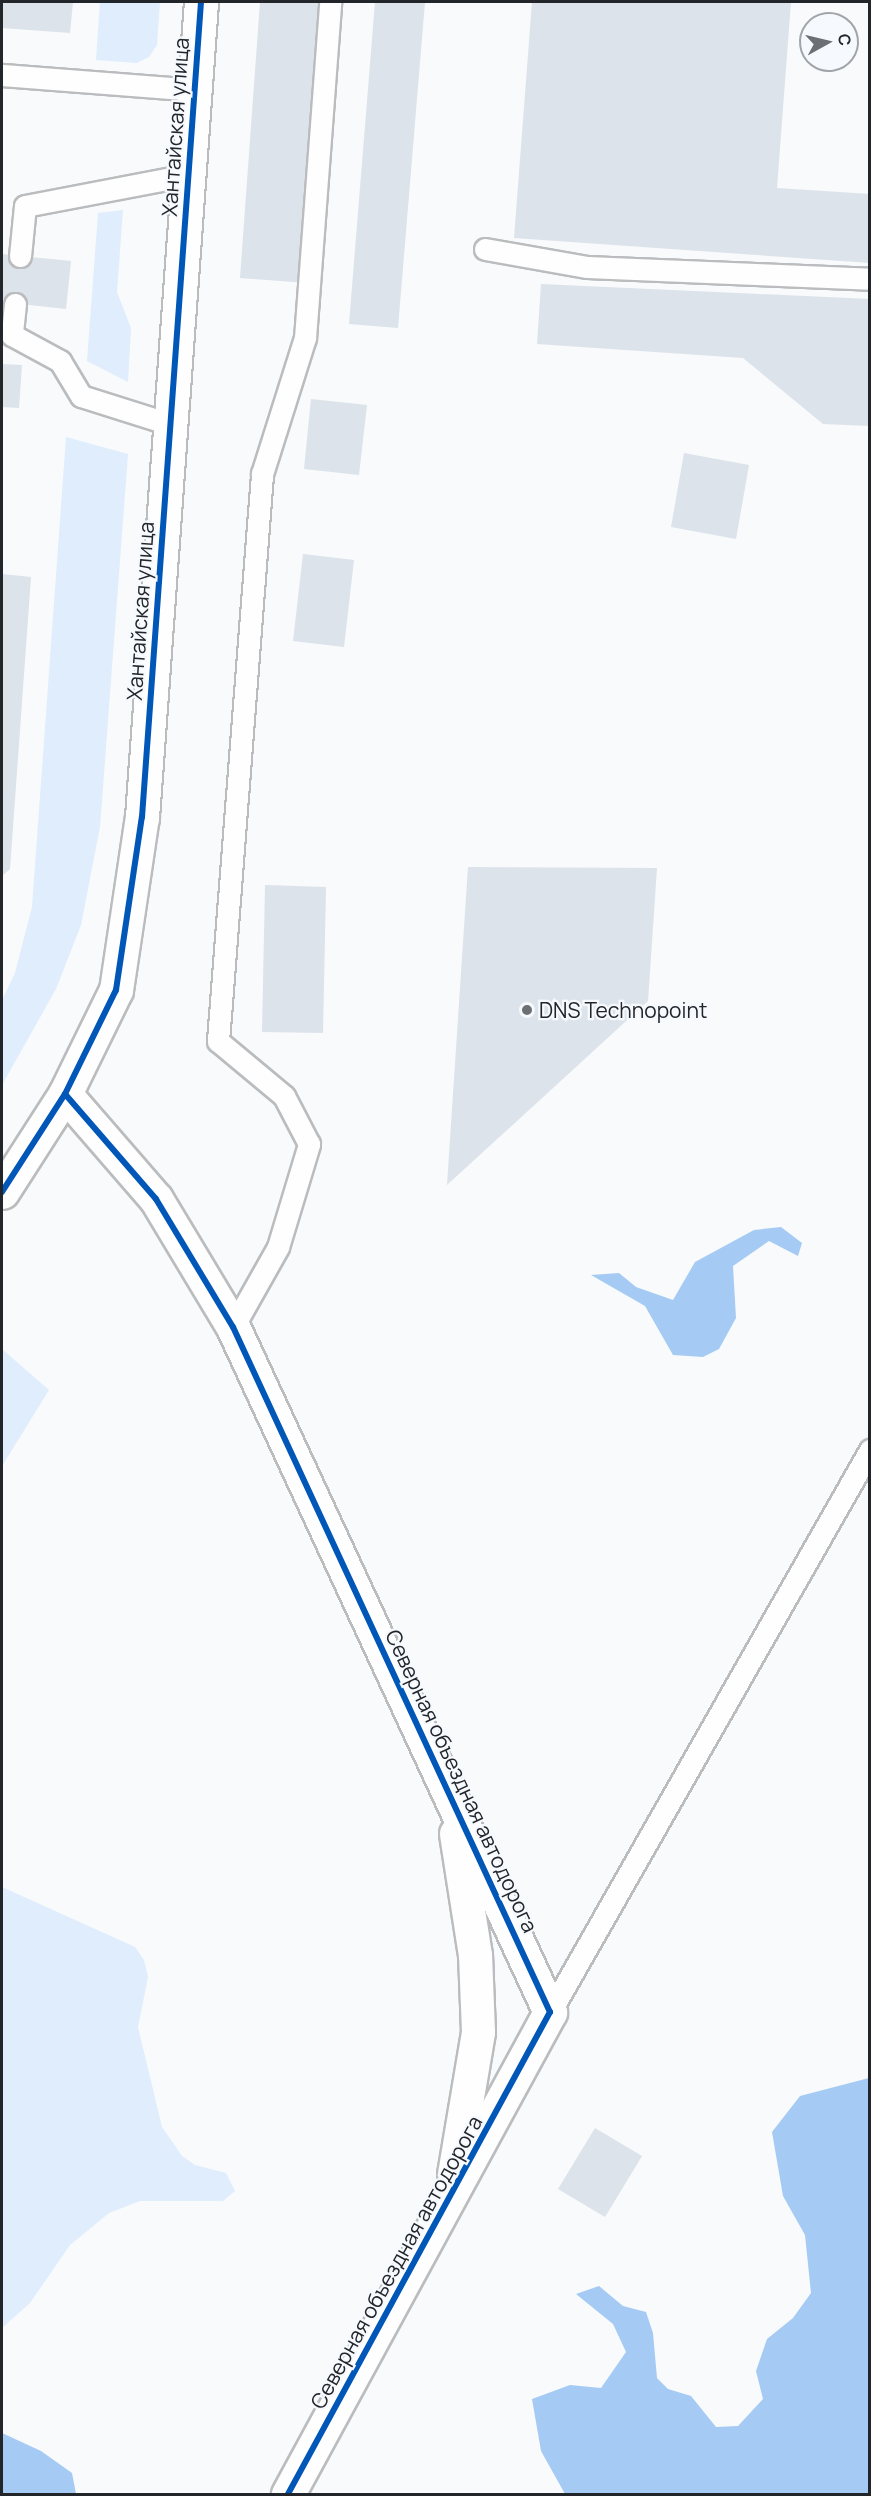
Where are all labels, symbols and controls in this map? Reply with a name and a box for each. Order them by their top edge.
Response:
north arrow [799,12,859,72]
text: С [833,32,857,47]
street label: Хантайская улица [156,37,194,217]
street label: Хантайская улица [121,521,159,701]
place label: DNS Technopoint [539,997,707,1023]
marker: DNS Technopoint [520,1003,534,1017]
street label: Северная объездная автодорога [381,1626,543,1936]
street label: Северная объездная автодорога [305,2111,487,2413]

